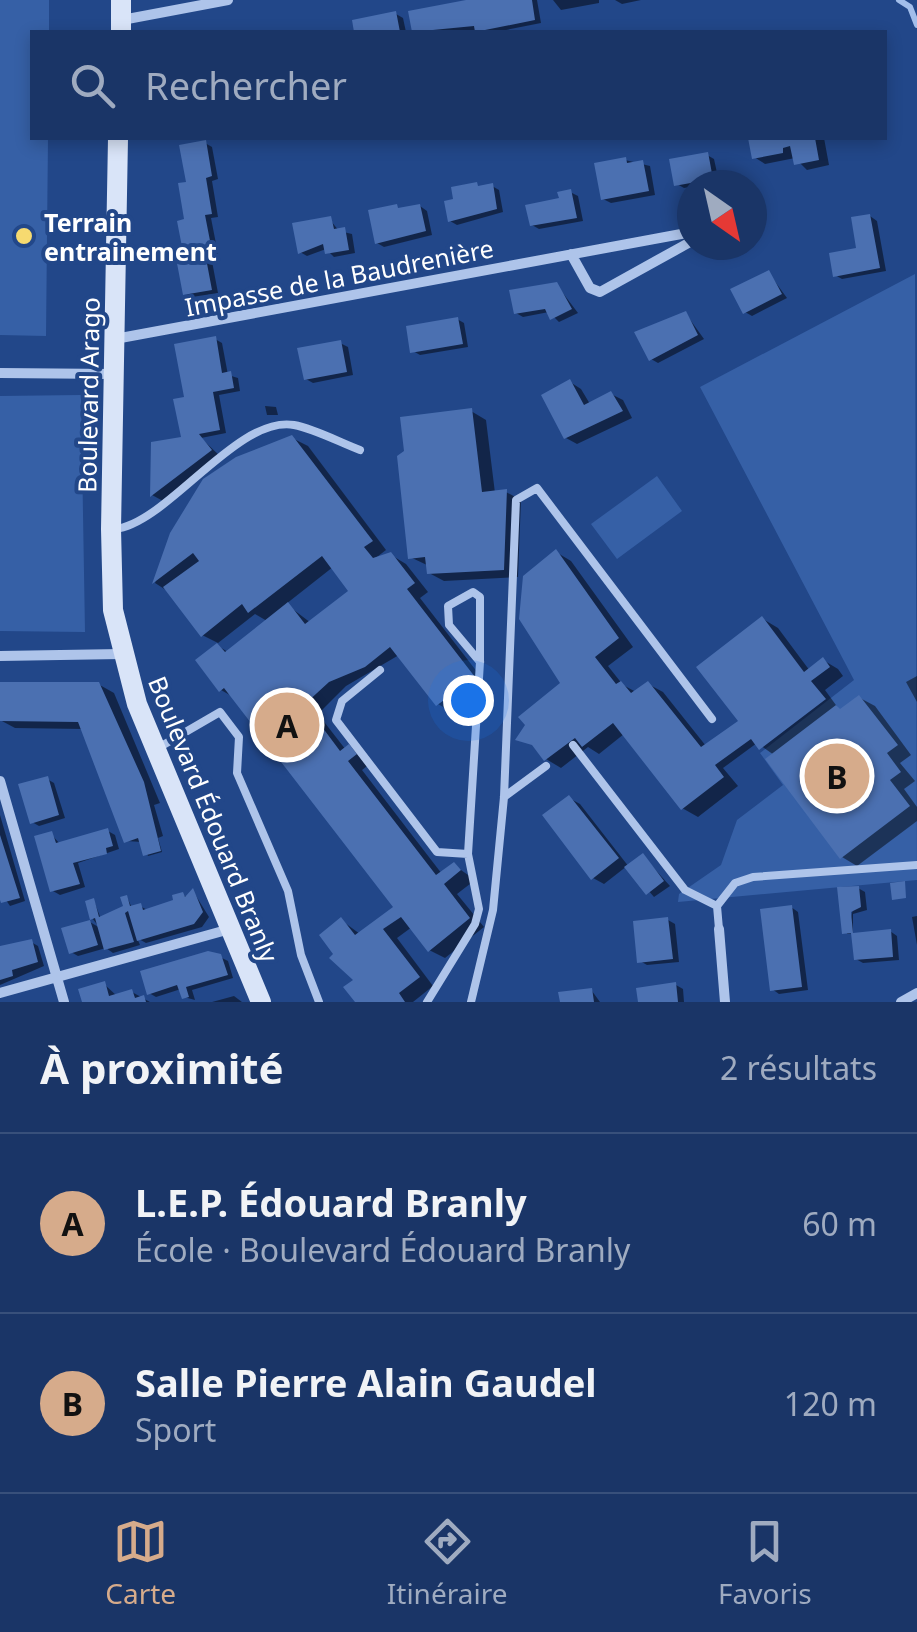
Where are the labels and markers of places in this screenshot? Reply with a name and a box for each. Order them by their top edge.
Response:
place label: Terrain entrainement [44,205,217,268]
marker: Terrain entrainement [13,225,35,247]
pin: A [254,688,320,762]
pin: B [804,738,870,814]

